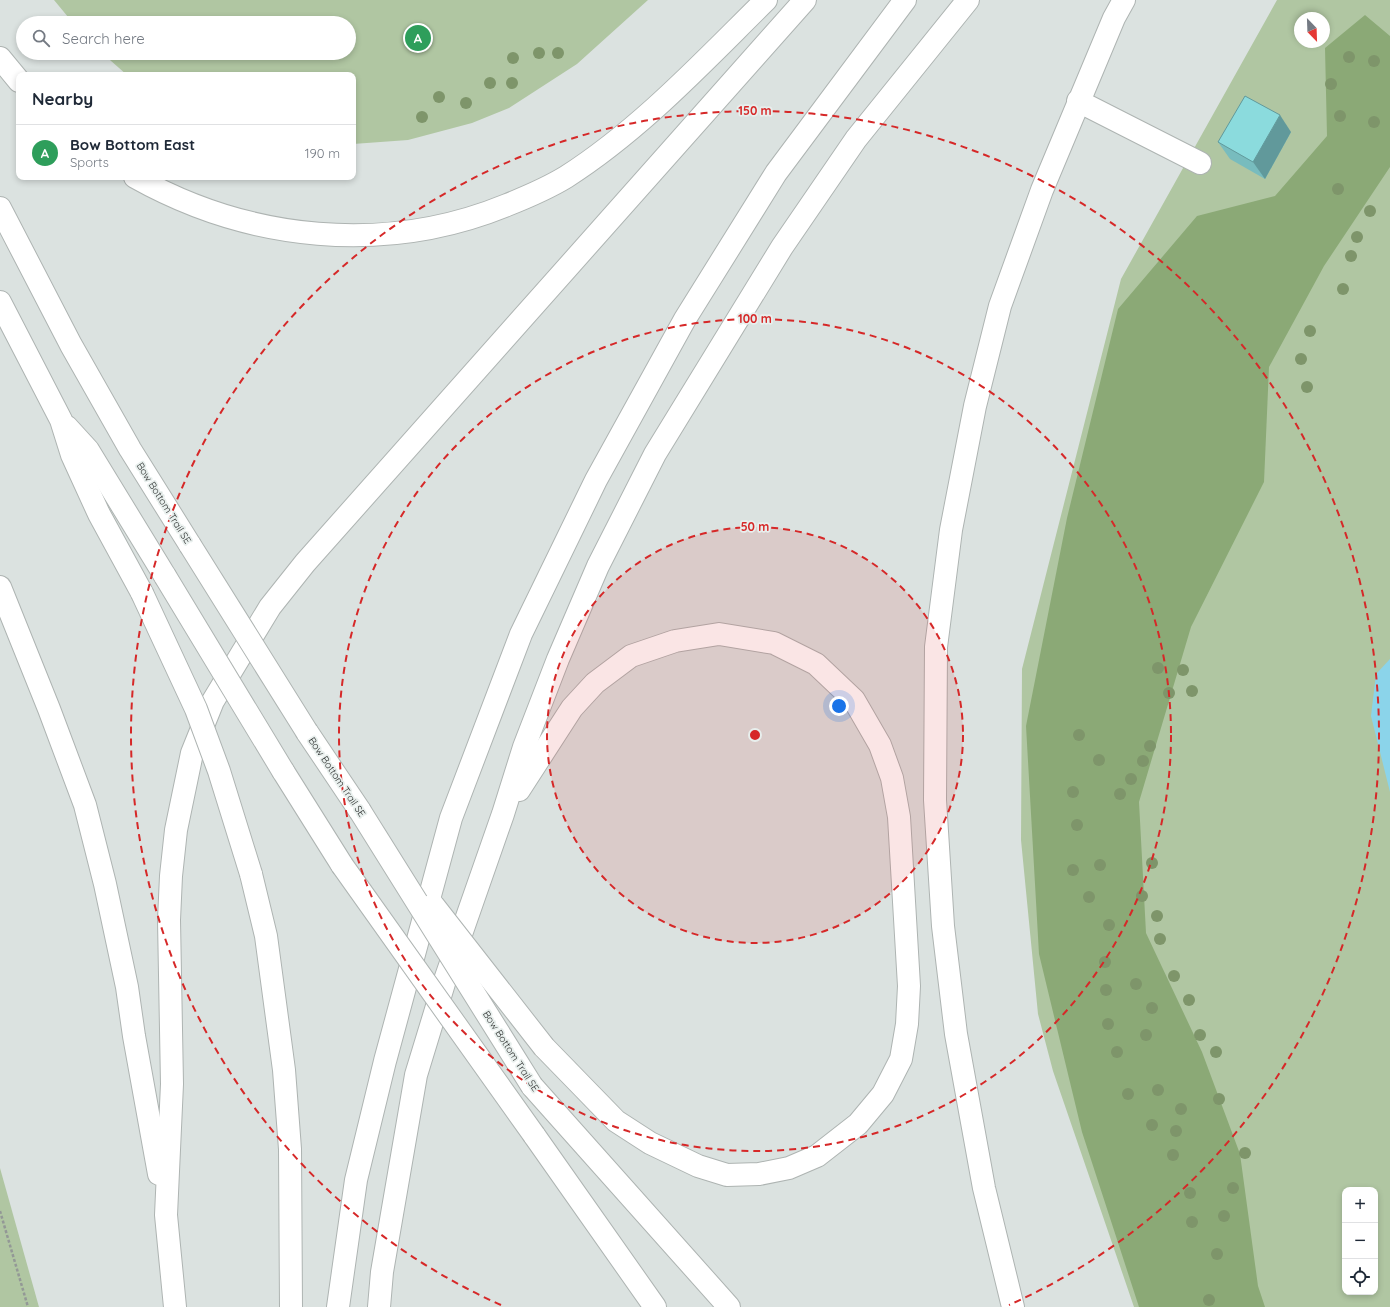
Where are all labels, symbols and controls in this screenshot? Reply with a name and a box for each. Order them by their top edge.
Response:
north arrow [1294,12,1330,48]
search box [16,16,356,60]
pin: A [405,23,431,53]
icon: search [30,27,52,49]
text: Search here [62,29,145,48]
text: Nearby [32,88,93,109]
text: 150 m [738,103,772,118]
text: Bow Bottom East [70,135,195,154]
text: A [41,145,49,161]
text: 190 m [305,145,340,161]
text: Sports [70,154,109,170]
text: 100 m [738,311,772,326]
street label: Bow Bottom Trail SE [134,460,194,546]
text: 50 m [741,519,769,534]
your location [829,696,849,716]
centre of rings [748,728,762,742]
street label: Bow Bottom Trail SE [305,735,369,820]
street label: Bow Bottom Trail SE [480,1008,542,1094]
map controls [1342,1187,1378,1295]
button: + [1342,1187,1378,1223]
button: − [1342,1223,1378,1259]
button: locate [1342,1259,1378,1295]

